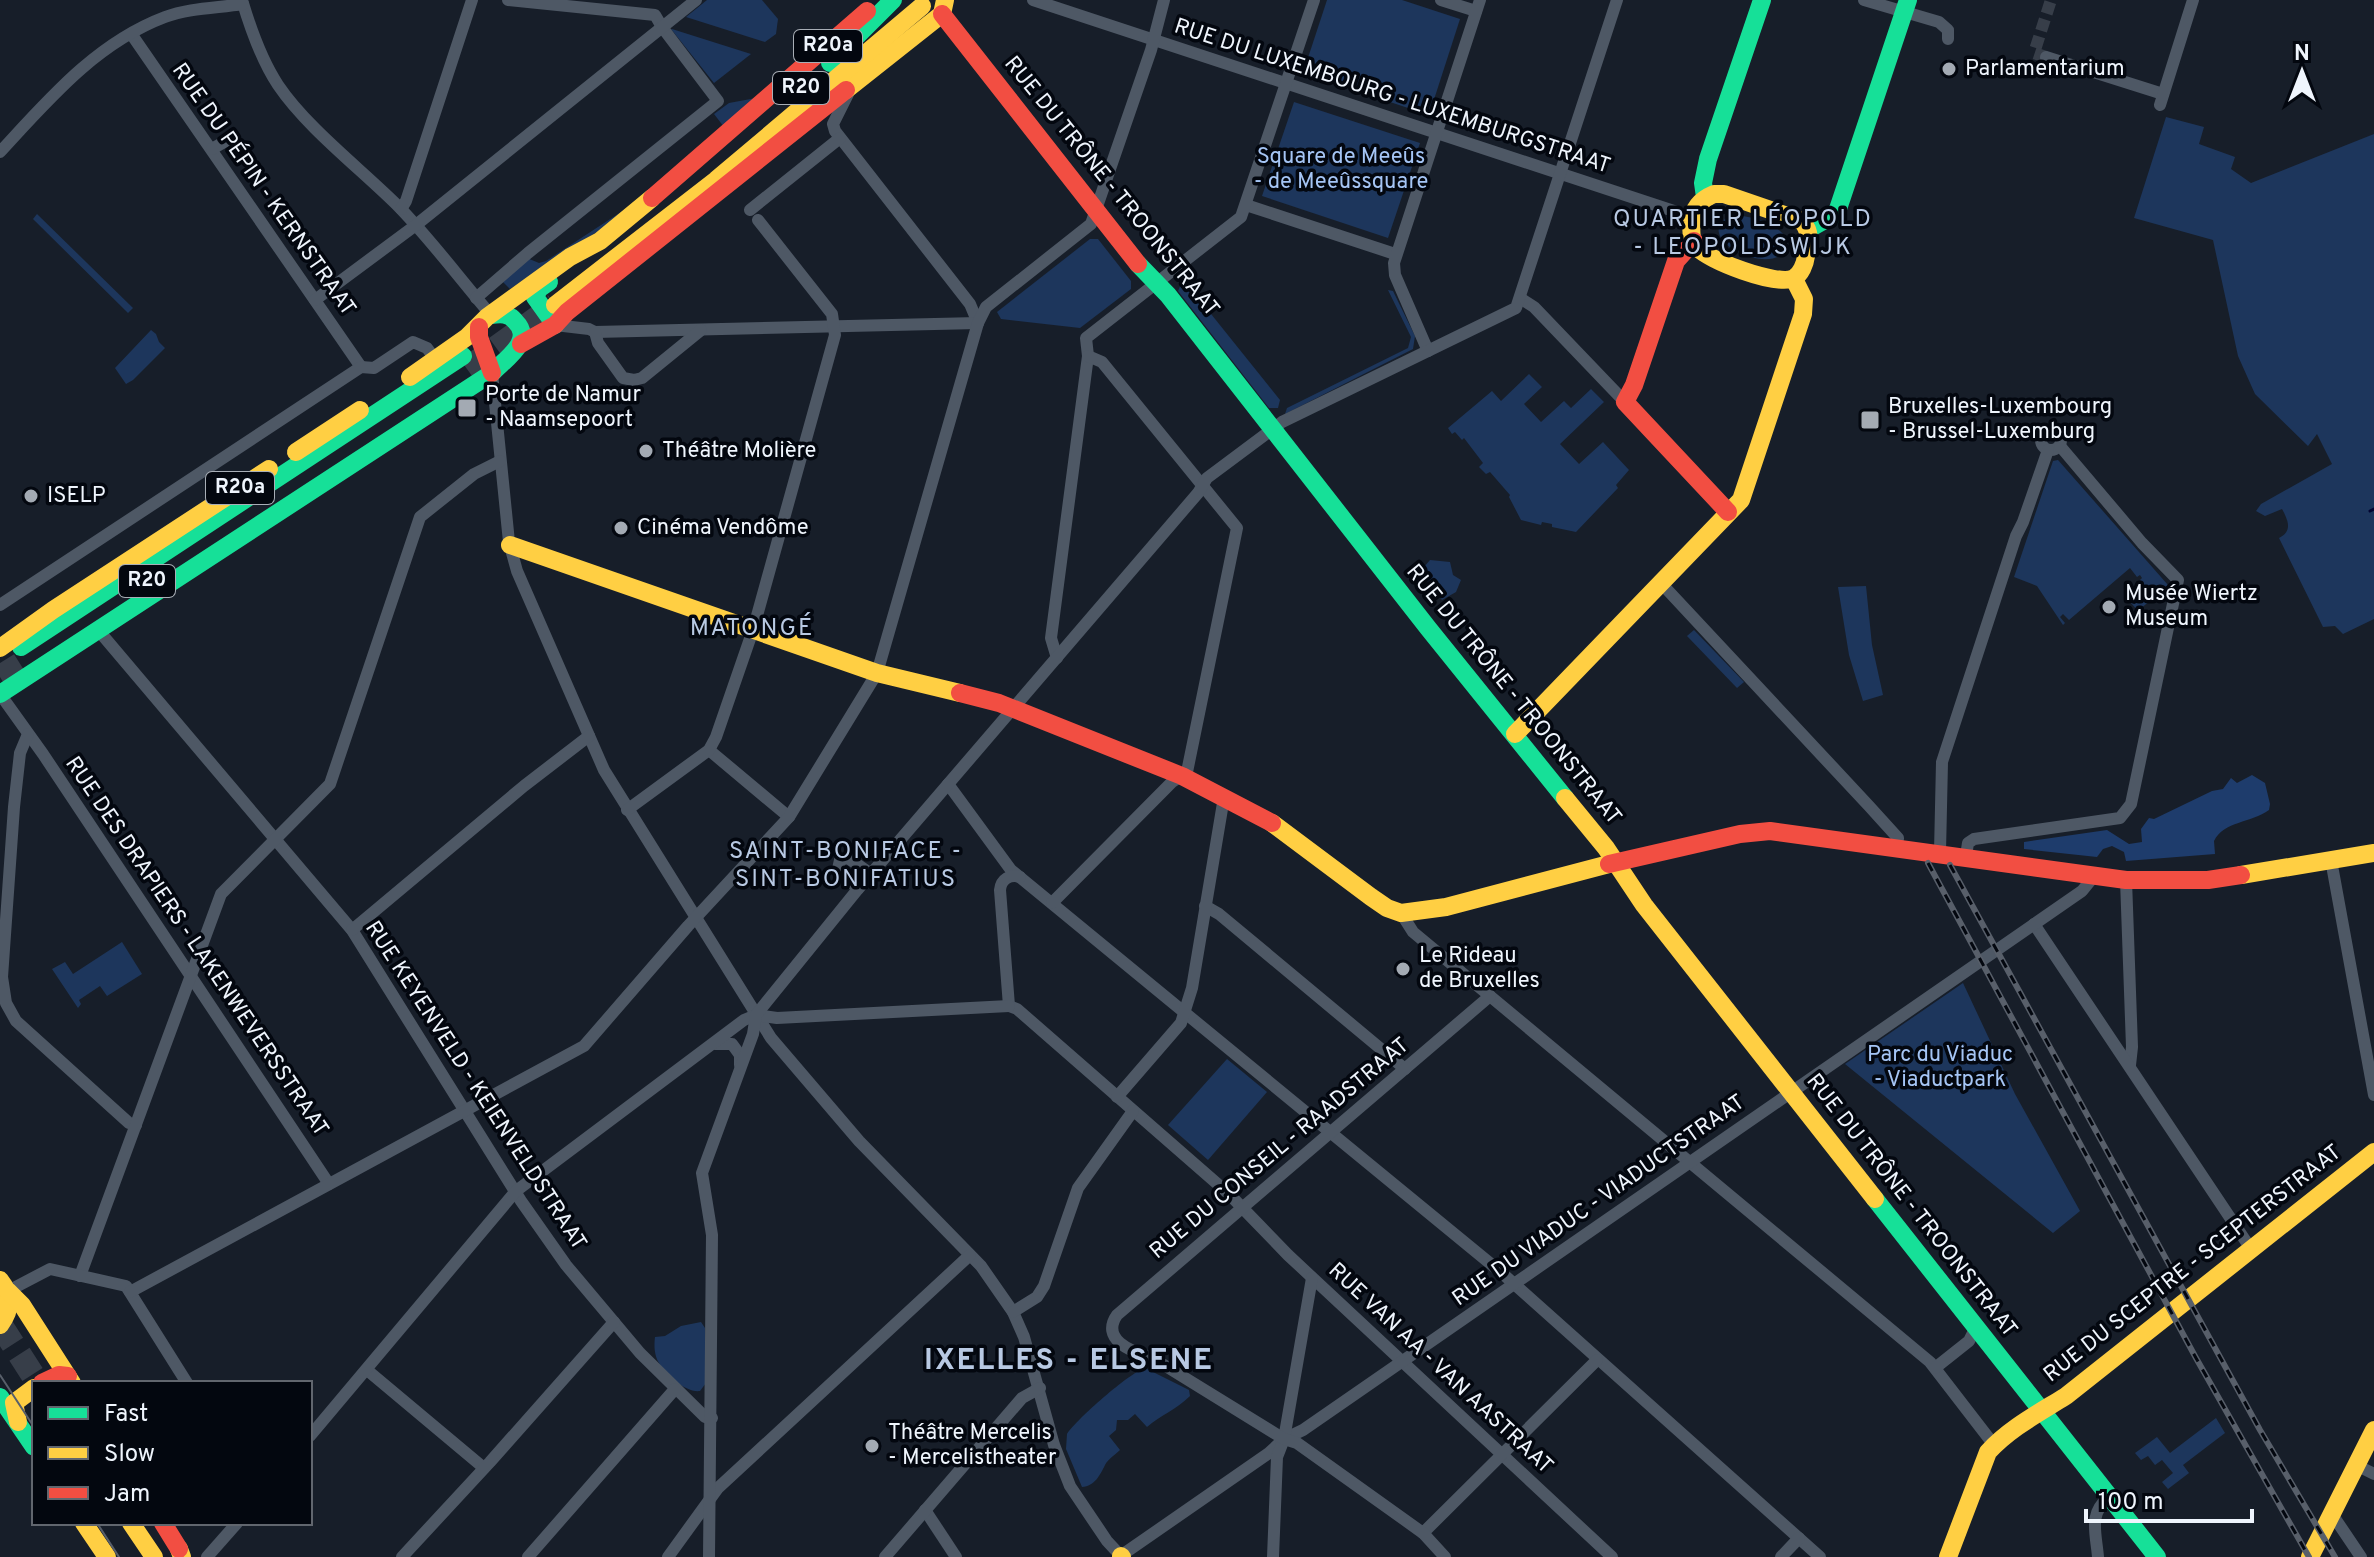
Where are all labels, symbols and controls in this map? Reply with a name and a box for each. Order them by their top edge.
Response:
street label: RUE DU LUXEMBOURG - LUXEMBURGSTRAAT [1170,14,1614,180]
road number: R20a [794,30,862,62]
north arrow [2262,32,2342,112]
text: N [2294,41,2310,68]
street label: RUE DU TRÔNE - TROONSTRAAT [998,49,1227,323]
place label: Parlamentarium [1965,56,2125,83]
street label: RUE DU PÉPIN - KERNSTRAAT [165,57,362,322]
marker: Parlamentarium [1940,60,1958,78]
road number: R20 [773,72,829,104]
park label: Square de Meeûs - de Meeûssquare [1254,144,1428,196]
district label: QUARTIER LÉOPOLD - LEOPOLDSWIJK [1613,203,1873,263]
place label: Porte de Namur - Naamsepoort [485,382,641,434]
place label: Bruxelles-Luxembourg - Brussel-Luxemburg [1888,394,2112,446]
marker: Porte de Namur - Naamsepoort [456,397,478,419]
marker: Bruxelles-Luxembourg - Brussel-Luxemburg [1859,409,1881,431]
place label: Théâtre Molière [662,438,816,465]
marker: Théâtre Molière [637,442,655,460]
road number: R20a [206,472,274,504]
place label: ISELP [47,483,106,510]
marker: ISELP [22,487,40,505]
place label: Cinéma Vendôme [637,515,809,542]
marker: Cinéma Vendôme [612,519,630,537]
street label: RUE DU TRÔNE - TROONSTRAAT [1400,557,1629,831]
road number: R20 [119,565,175,597]
place label: Musée Wiertz Museum [2125,581,2258,633]
marker: Musée Wiertz Museum [2100,598,2118,616]
district label: MATONGÉ [690,612,814,644]
street label: RUE DES DRAPIERS - LAKENWEVERSSTRAAT [58,752,334,1142]
district label: SAINT-BONIFACE - SINT-BONIFATIUS [729,837,963,895]
street label: RUE KEYENVELD - KEIENVELDSTRAAT [358,916,592,1256]
place label: Le Rideau de Bruxelles [1419,943,1540,995]
marker: Le Rideau de Bruxelles [1394,960,1412,978]
street label: RUE DU CONSEIL - RAADSTRAAT [1145,1032,1415,1266]
park label: Parc du Viaduc - Viaductpark [1867,1042,2013,1094]
street label: RUE DU TRÔNE - TROONSTRAAT [1800,1067,2025,1343]
street label: RUE DU VIADUC - VIADUCTSTRAAT [1448,1089,1750,1313]
street label: RUE DU SCEPTRE - SCEPTERSTRAAT [2039,1139,2347,1389]
street label: RUE VAN AA - VAN AASTRAAT [1322,1258,1558,1480]
district label: IXELLES - ELSENE [924,1343,1214,1380]
legend [32,1381,312,1525]
text: Fast [104,1400,148,1430]
place label: Théâtre Mercelis - Mercelistheater [888,1420,1057,1472]
marker: Théâtre Mercelis - Mercelistheater [863,1437,881,1455]
text: Slow [104,1440,155,1470]
scale bar [2086,1473,2252,1523]
text: Jam [104,1480,150,1510]
text: 100 m [2098,1488,2164,1518]

